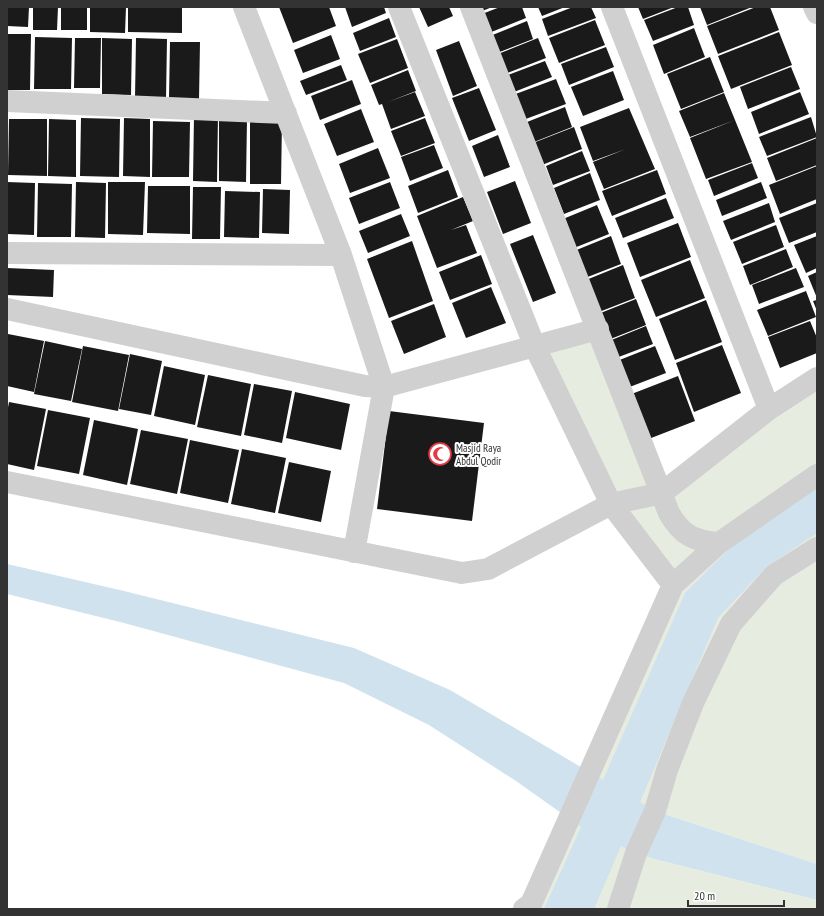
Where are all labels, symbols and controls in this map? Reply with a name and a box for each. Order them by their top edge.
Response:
mosque icon: Masjid Raya Abdul Qodir [427,441,453,467]
place label: Masjid Raya Abdul Qodir [456,441,501,468]
scale bar [688,882,784,908]
text: 20 m [694,888,715,903]

